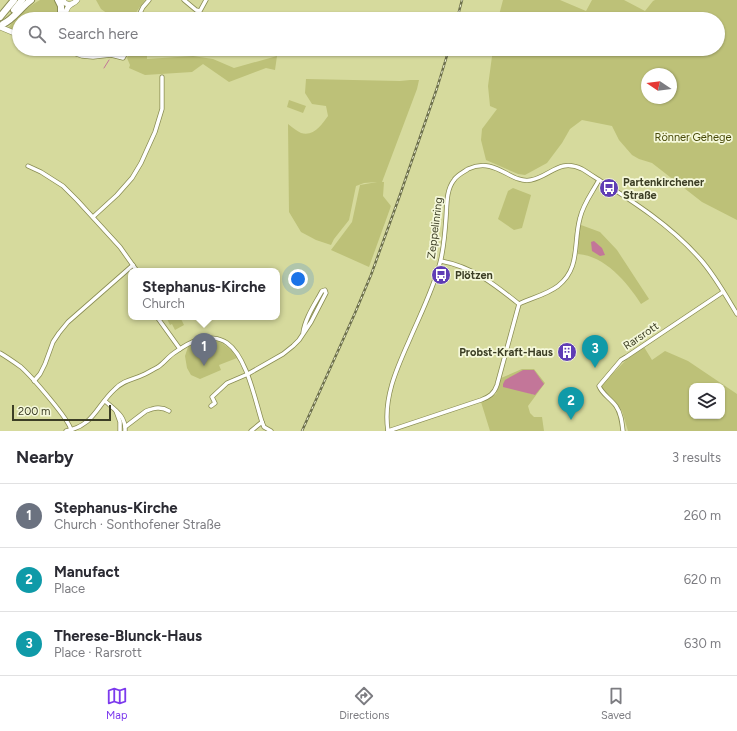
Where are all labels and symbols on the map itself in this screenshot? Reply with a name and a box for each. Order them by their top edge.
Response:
north arrow [641,68,677,104]
park label: Rönner Gehege [655,131,731,144]
place label: Partenkirchener Straße [623,176,705,202]
bus stop icon: Partenkirchener Straße [598,177,620,199]
street label: Zeppelinring [425,196,445,260]
bus stop icon: Plötzen [430,264,452,286]
your location [288,269,308,289]
place label: Plötzen [455,269,493,282]
street label: Rarsrott [621,319,661,353]
pin: 1 [191,333,217,366]
pin: 3 [582,335,608,368]
building icon: Probst-Kraft-Haus [556,341,578,363]
place label: Probst-Kraft-Haus [459,346,553,359]
pin: 2 [558,387,584,420]
scale bar [12,403,111,422]

